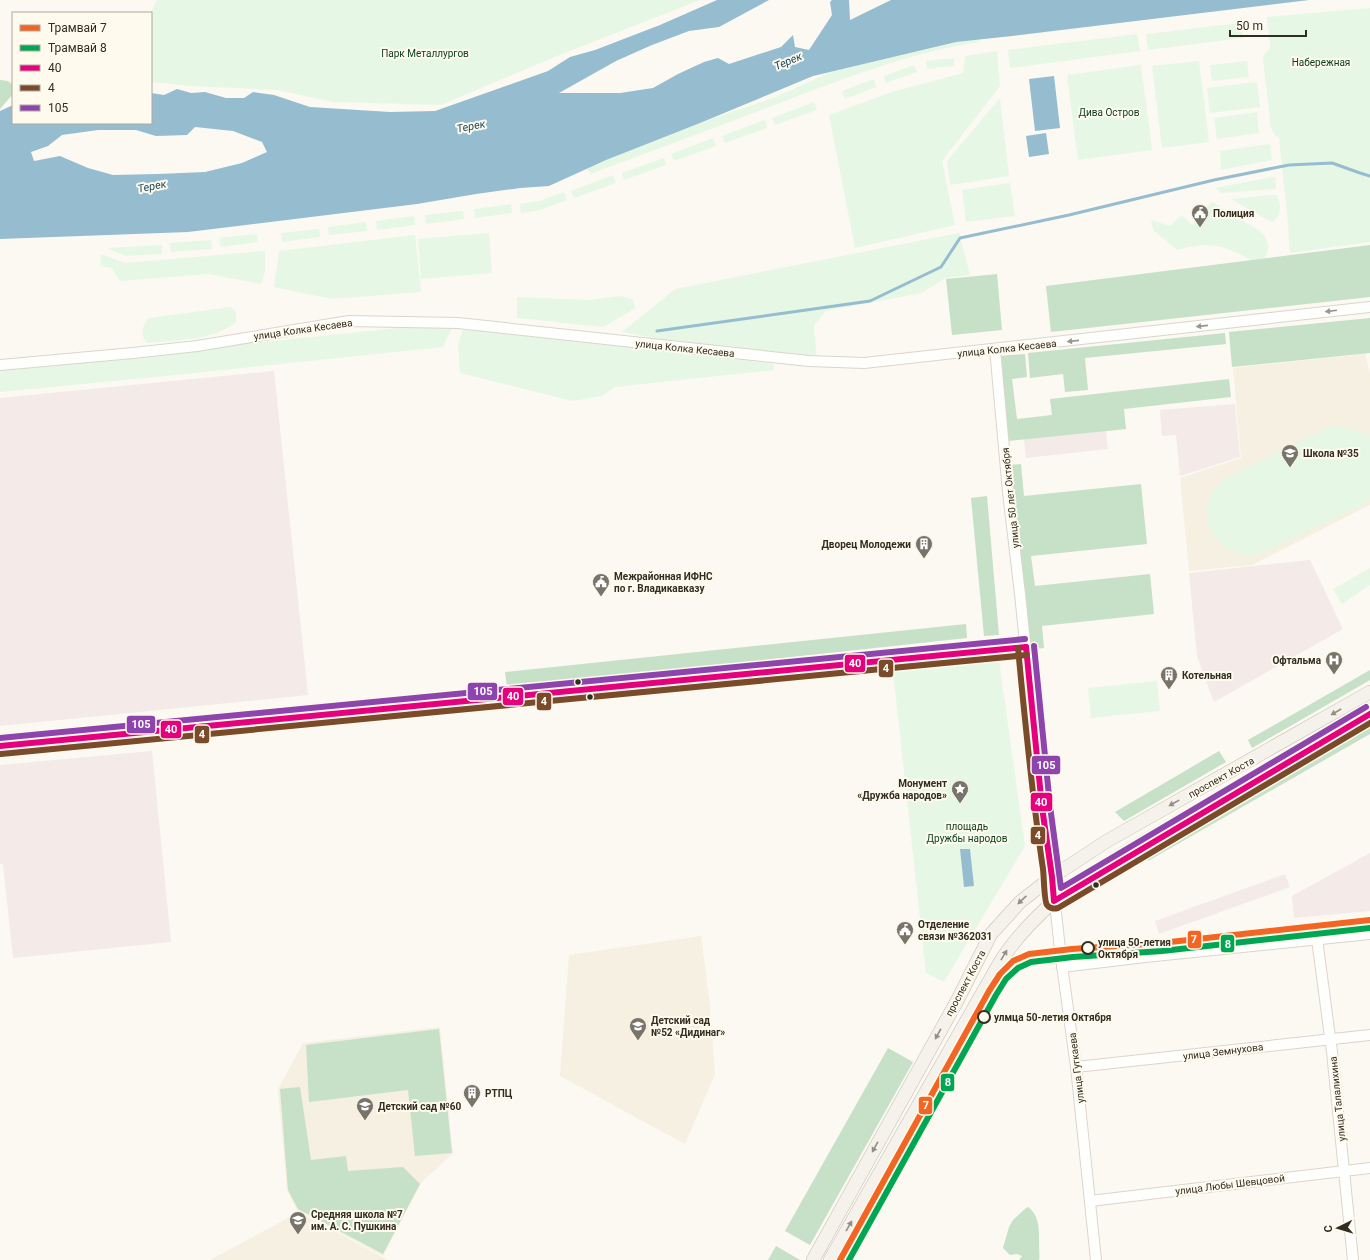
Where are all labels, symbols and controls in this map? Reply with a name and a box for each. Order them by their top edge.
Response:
legend [12,12,152,124]
scale bar [1230,12,1306,38]
text: 50 m [1236,19,1263,33]
text: Трамвай 7 [48,21,107,35]
text: Трамвай 8 [48,41,107,55]
park label: Парк Металлургов [381,48,469,59]
water label: Терек [772,50,804,73]
park label: Набережная [1292,57,1350,68]
text: 40 [48,61,62,75]
text: 4 [48,81,55,95]
text: 105 [48,101,68,115]
park label: Дива Остров [1079,107,1140,118]
water label: Терек [456,117,487,136]
water label: Терек [137,177,168,196]
public building icon: Полиция [1190,203,1210,228]
place label: Полиция [1213,208,1254,219]
one-way arrow [1325,308,1337,314]
street label: улица Колка Кесаева [253,317,353,342]
one-way arrow [1196,323,1208,329]
one-way arrow [1067,337,1079,344]
street label: улица Колка Кесаева [635,338,735,359]
street label: улица Колка Кесаева [957,338,1057,359]
school or university icon: Школа №35 [1280,443,1300,468]
street label: улица 50 лет Октября [1000,447,1021,549]
place label: Школа №35 [1303,448,1359,459]
building icon: Дворец Молодежи [914,534,934,559]
place label: Дворец Молодежи [821,539,911,550]
place label: Межрайонная ИФНС по г. Владикавказу [614,571,713,594]
public building icon: Межрайонная ИФНС по г. Владикавказу [591,572,611,597]
hospital icon: Офтальма [1324,650,1344,675]
line badge: 40 [844,654,866,673]
place label: Офтальма [1272,655,1322,666]
text: 40 [849,657,861,670]
line badge: 4 [878,659,894,678]
text: 4 [883,662,890,675]
building icon: Котельная [1159,665,1179,690]
place label: Котельная [1182,670,1232,681]
unlabelled marker [573,677,583,687]
line badge: 105 [467,682,498,701]
text: 105 [474,685,492,698]
line badge: 40 [502,687,524,706]
text: 40 [507,690,519,703]
line badge: 4 [536,692,552,711]
unlabelled marker [585,692,595,702]
text: 4 [541,695,548,708]
one-way arrow [1330,708,1342,715]
line badge: 105 [126,715,156,734]
text: 105 [132,718,150,731]
line badge: 40 [160,720,182,739]
text: 40 [165,723,177,736]
line badge: 4 [194,725,210,744]
text: 4 [199,728,206,741]
line badge: 105 [1031,755,1061,775]
street label: проспект Коста [1186,755,1256,800]
text: 105 [1037,759,1055,772]
place label: Монумент «Дружба народов» [857,778,947,801]
place icon: Монумент «Дружба народов» [950,779,970,804]
line badge: 40 [1030,792,1053,812]
text: 40 [1035,796,1047,809]
one-way arrow [1168,800,1180,806]
park label: площадь Дружбы народов [927,821,1008,844]
line badge: 4 [1030,826,1046,845]
text: 4 [1035,829,1042,842]
unlabelled marker [1091,880,1101,890]
one-way arrow [1016,896,1027,905]
place label: Отделение связи №362031 [918,919,992,942]
public building icon: Отделение связи №362031 [895,920,915,945]
line badge: 7 [1187,930,1202,949]
text: 7 [1191,933,1197,946]
line badge: 8 [1220,934,1235,953]
place label: улица 50-летия Октября [1098,937,1171,960]
text: 8 [1225,938,1231,951]
marker: улица 50-летия Октября [1081,941,1095,955]
street label: проспект Коста [943,948,988,1018]
one-way arrow [1000,950,1008,960]
marker: улмца 50-летия Октября [977,1010,991,1024]
place label: улмца 50-летия Октября [994,1012,1111,1023]
place label: Детский сад №52 «Дидинаг» [651,1015,725,1038]
school or university icon: Детский сад №52 «Дидинаг» [628,1016,648,1041]
one-way arrow [935,1028,942,1039]
street label: улица Гугкаева [1067,1032,1086,1104]
street label: улица Земнухова [1182,1041,1264,1062]
street label: улица Талалихина [1328,1056,1347,1142]
line badge: 8 [940,1073,955,1092]
text: 8 [945,1076,951,1089]
building icon: РТПЦ [462,1083,482,1108]
place label: РТПЦ [485,1088,513,1099]
school or university icon: Детский сад №60 [355,1096,375,1121]
line badge: 7 [918,1096,933,1115]
text: 7 [923,1099,929,1112]
place label: Детский сад №60 [378,1101,461,1112]
one-way arrow [872,1141,879,1153]
street label: улица Любы Шевцовой [1175,1172,1286,1197]
north arrow [1318,1208,1358,1248]
place label: Средняя школа №7 им. А. С. Пушкина [311,1209,403,1232]
school or university icon: Средняя школа №7 им. А. С. Пушкина [288,1210,308,1235]
one-way arrow [846,1220,853,1232]
text: С [1322,1225,1335,1233]

